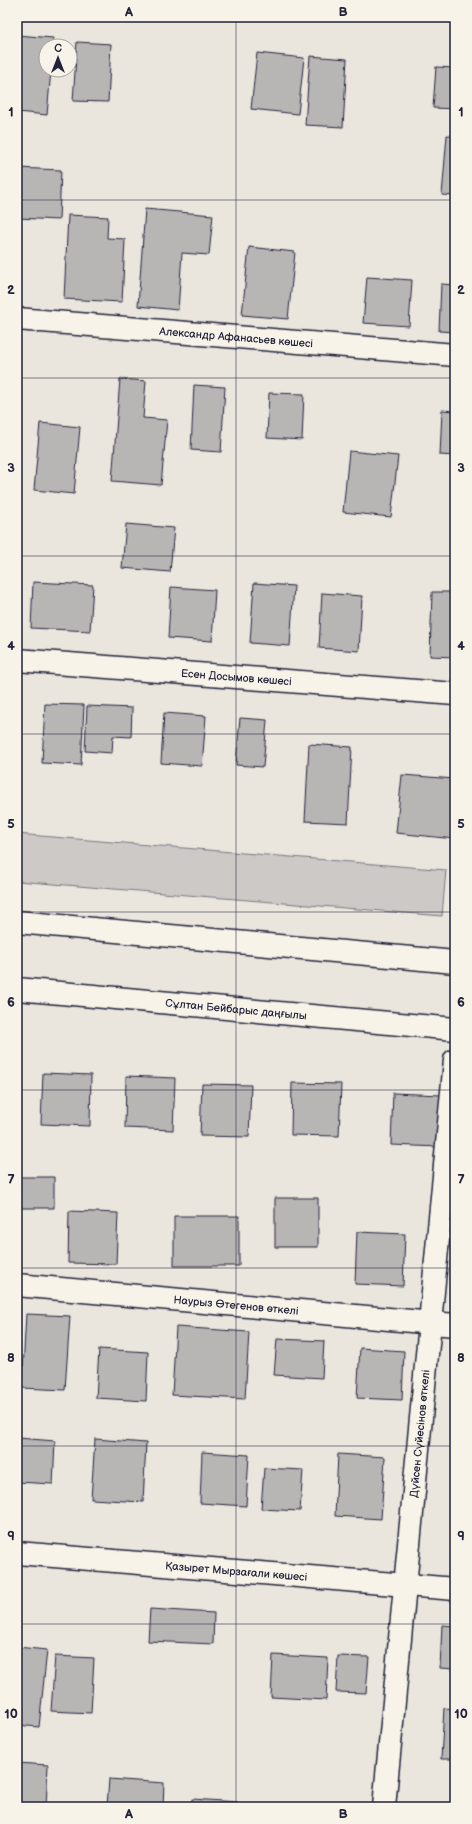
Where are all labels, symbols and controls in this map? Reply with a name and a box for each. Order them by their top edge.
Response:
text: A [124,4,133,20]
text: B [338,4,348,20]
north arrow [38,38,78,78]
text: С [54,42,62,55]
text: 1 [8,104,14,120]
text: 1 [458,104,464,120]
text: 2 [7,282,15,298]
text: 2 [457,282,465,298]
street label: Александр Афанасьев көшесі [158,324,314,350]
text: 3 [7,460,15,476]
text: 3 [457,460,465,476]
text: 4 [7,638,15,654]
text: 4 [457,638,465,654]
street label: Есен Досымов көшесі [180,666,292,688]
text: 5 [7,816,15,832]
text: 5 [457,816,465,832]
text: 6 [7,994,15,1010]
text: 6 [457,994,465,1010]
street label: Сұлтан Бейбарыс даңғылы [165,996,307,1022]
text: 7 [7,1172,15,1188]
text: 7 [457,1172,465,1188]
street label: Наурыз Өтегенов өткелі [173,1293,299,1317]
text: 8 [7,1350,15,1366]
text: 8 [457,1350,465,1366]
street label: Дүйсен Сүйесінов өткелі [407,1369,432,1498]
text: 9 [7,1528,15,1544]
text: 9 [457,1528,465,1544]
street label: Қазырет Мырзағали көшесі [165,1559,308,1583]
text: 10 [4,1706,18,1722]
text: 10 [454,1706,468,1722]
text: A [124,1806,133,1822]
text: B [338,1806,348,1822]

